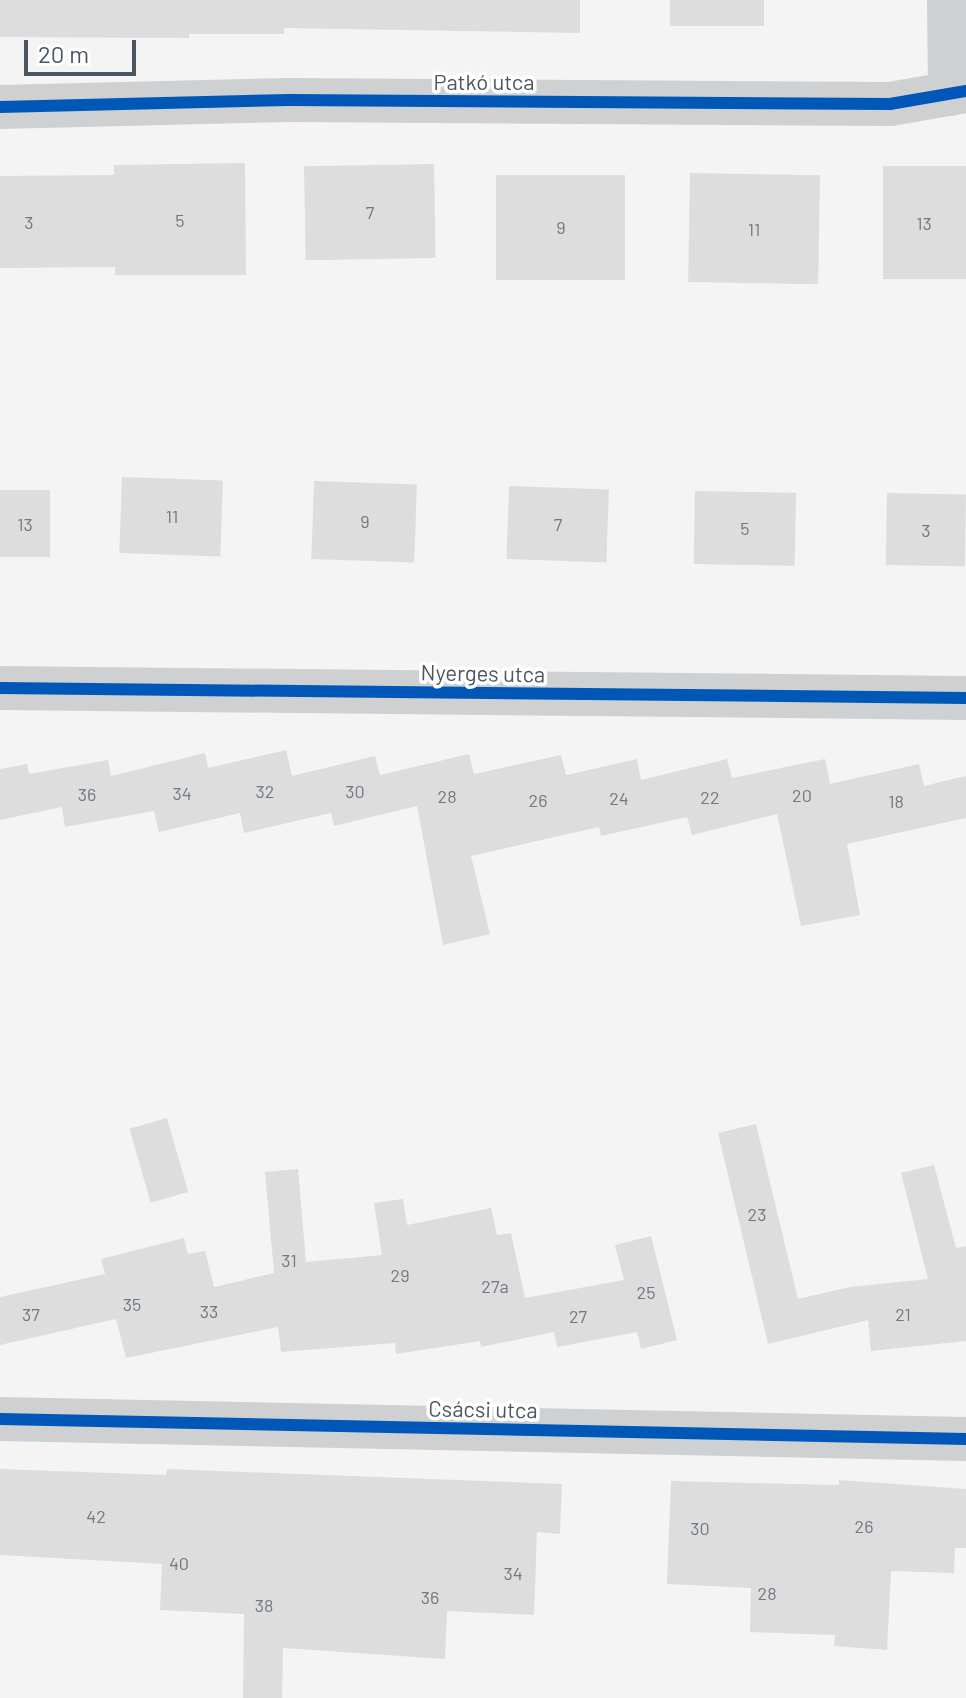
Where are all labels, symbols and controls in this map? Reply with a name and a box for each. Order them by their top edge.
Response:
scale bar [28,24,140,74]
text: 20 m [38,39,89,68]
street label: Patkó utca [433,69,535,95]
house number: 7 [366,201,374,223]
house number: 5 [175,209,185,231]
house number: 3 [24,211,34,233]
house number: 13 [916,212,932,234]
house number: 9 [556,216,566,238]
house number: 11 [748,218,760,240]
house number: 11 [166,505,178,527]
house number: 9 [360,510,370,532]
house number: 13 [17,513,33,535]
house number: 7 [554,513,562,535]
house number: 5 [740,517,750,539]
house number: 3 [921,519,931,541]
street label: Nyerges utca [421,659,545,687]
house number: 32 [256,780,274,802]
house number: 30 [345,780,365,802]
house number: 34 [172,782,192,804]
house number: 36 [78,783,96,805]
house number: 20 [792,784,812,806]
house number: 28 [437,785,457,807]
house number: 22 [700,786,720,808]
house number: 24 [609,787,629,809]
house number: 26 [529,789,547,811]
house number: 18 [888,790,904,812]
house number: 23 [748,1203,766,1225]
house number: 31 [281,1249,297,1271]
house number: 29 [390,1264,410,1286]
house number: 27a [481,1275,509,1297]
house number: 25 [637,1281,655,1303]
house number: 35 [123,1293,141,1315]
house number: 33 [200,1300,218,1322]
house number: 37 [22,1303,40,1325]
house number: 21 [895,1303,911,1325]
house number: 27 [569,1305,587,1327]
street label: Csácsi utca [428,1395,538,1423]
house number: 42 [86,1505,106,1527]
house number: 26 [855,1515,873,1537]
house number: 30 [690,1517,710,1539]
house number: 40 [169,1552,189,1574]
house number: 34 [503,1562,523,1584]
house number: 28 [757,1582,777,1604]
house number: 36 [421,1586,439,1608]
house number: 38 [255,1594,273,1616]

